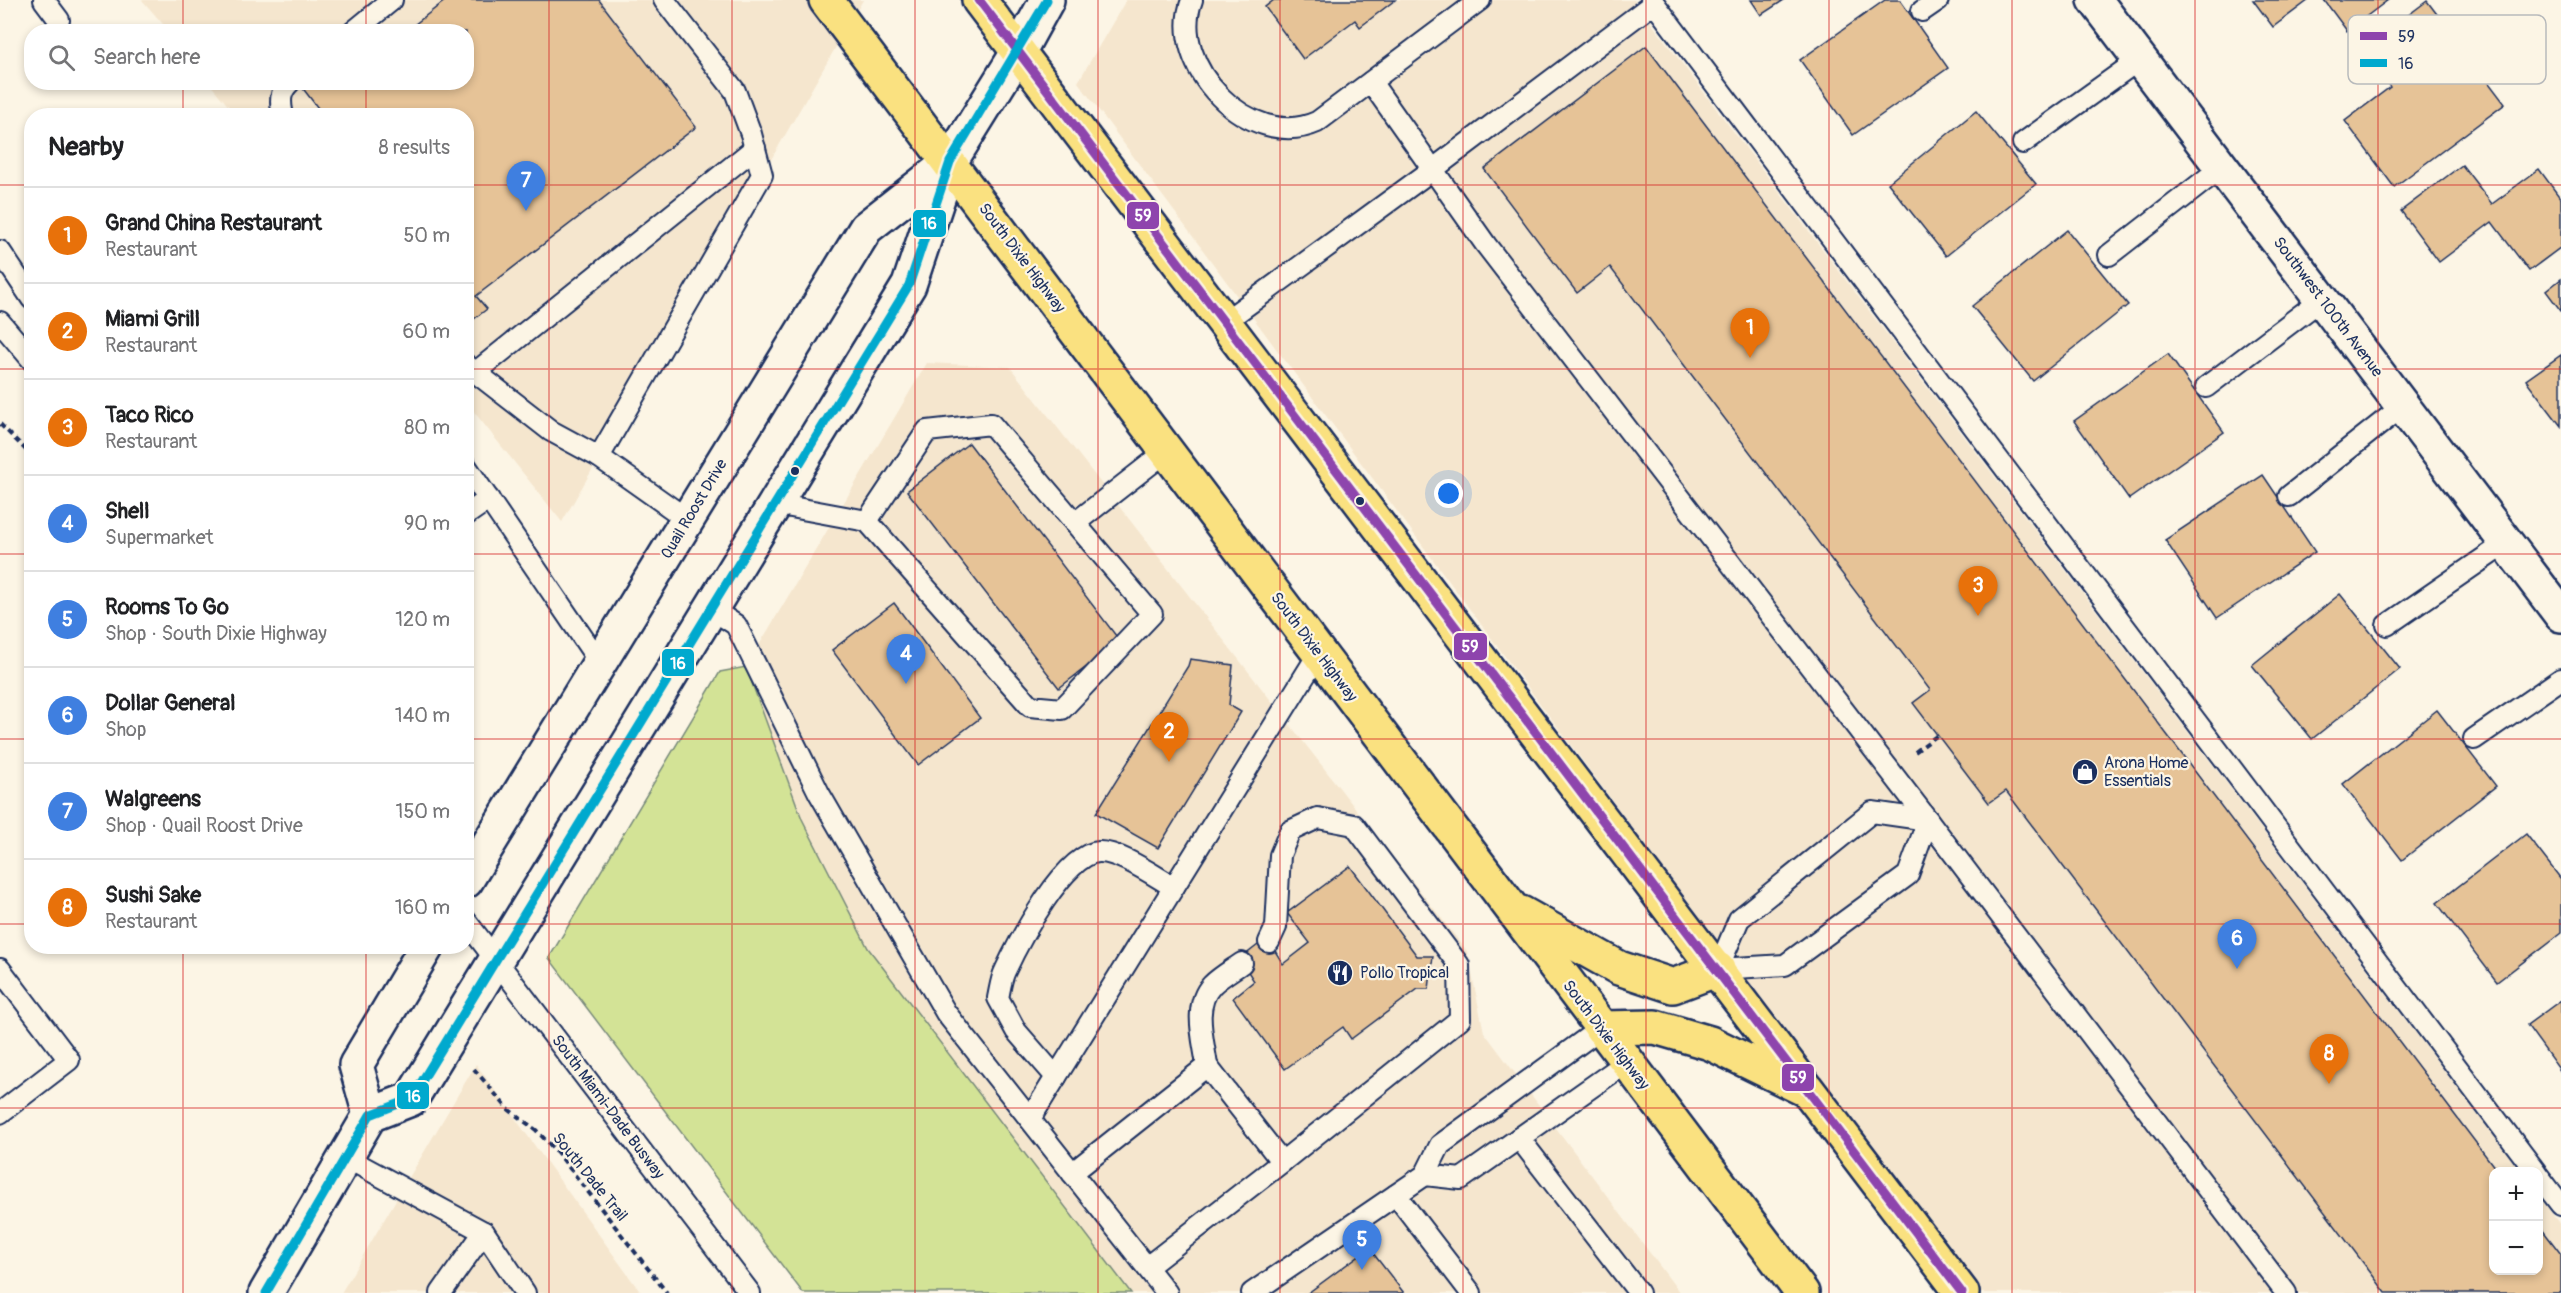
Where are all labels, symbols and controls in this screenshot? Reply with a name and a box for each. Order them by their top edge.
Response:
legend [2348,15,2546,84]
search box [24,24,474,90]
text: 59 [2398,27,2415,47]
icon: search [45,41,78,74]
text: Search here [93,43,200,71]
text: 16 [2398,54,2414,74]
text: Nearby [48,131,124,163]
text: 8 results [379,135,450,160]
pin: 7 [506,162,546,211]
street label: South Dixie Highway [974,199,1070,317]
line badge: 59 [1126,201,1160,230]
text: 59 [1135,206,1151,226]
text: Grand China Restaurant [105,209,322,237]
line badge: 16 [912,209,947,238]
text: 16 [921,214,937,234]
text: 1 [64,223,71,248]
text: 50 m [403,223,450,248]
street label: Southwest 100th Avenue [2269,233,2387,381]
text: Restaurant [105,237,197,262]
text: Miami Grill [105,305,200,333]
pin: 1 [1730,308,1770,358]
text: 2 [62,319,73,344]
text: 60 m [403,319,450,344]
text: Restaurant [105,333,197,358]
text: Taco Rico [105,401,194,429]
text: 3 [62,415,73,440]
text: 80 m [404,415,450,440]
text: Restaurant [105,429,197,454]
street label: Quail Roost Drive [656,455,732,563]
unlabelled marker [789,465,801,477]
your location [1434,479,1463,508]
unlabelled marker [1354,495,1366,507]
text: Shell [105,497,149,525]
text: 4 [62,511,73,536]
text: 90 m [404,511,450,536]
text: Supermarket [105,525,214,550]
pin: 3 [1958,566,1998,616]
street label: South Dixie Highway [1266,588,1362,706]
text: Rooms To Go [105,593,229,621]
text: 5 [62,607,73,632]
text: 120 m [395,607,450,632]
text: Shop · South Dixie Highway [105,621,327,646]
line badge: 59 [1453,632,1488,661]
pin: 4 [886,634,926,684]
text: 59 [1462,637,1478,657]
line badge: 16 [661,648,695,677]
text: 16 [670,654,686,674]
text: Dollar General [105,689,236,717]
text: 6 [62,703,73,728]
text: 140 m [395,703,450,728]
pin: 2 [1150,712,1188,762]
text: Shop [105,717,146,742]
place label: Arona Home Essentials [2104,753,2189,791]
shop icon: Arona Home Essentials [2070,757,2100,787]
text: Walgreens [105,785,201,813]
text: 7 [62,799,73,824]
text: 150 m [396,799,450,824]
text: Shop · Quail Roost Drive [105,813,303,838]
text: Sushi Sake [105,881,201,909]
text: 8 [62,895,73,920]
text: 160 m [395,895,450,920]
text: Restaurant [105,909,197,934]
pin: 6 [2218,920,2256,969]
restaurant icon: Pollo Tropical [1325,958,1355,988]
place label: Pollo Tropical [1360,963,1449,983]
street label: South Dixie Highway [1558,976,1654,1094]
street label: South Miami-Dade Busway [547,1031,669,1183]
pin: 8 [2310,1034,2348,1084]
line badge: 59 [1781,1063,1815,1092]
text: 59 [1790,1068,1806,1088]
line badge: 16 [396,1081,430,1110]
text: 16 [405,1087,421,1107]
street label: South Dade Trail [548,1129,632,1225]
map controls [2489,1167,2543,1275]
button: + [2489,1167,2543,1221]
pin: 5 [1342,1220,1382,1270]
button: − [2489,1221,2543,1275]

